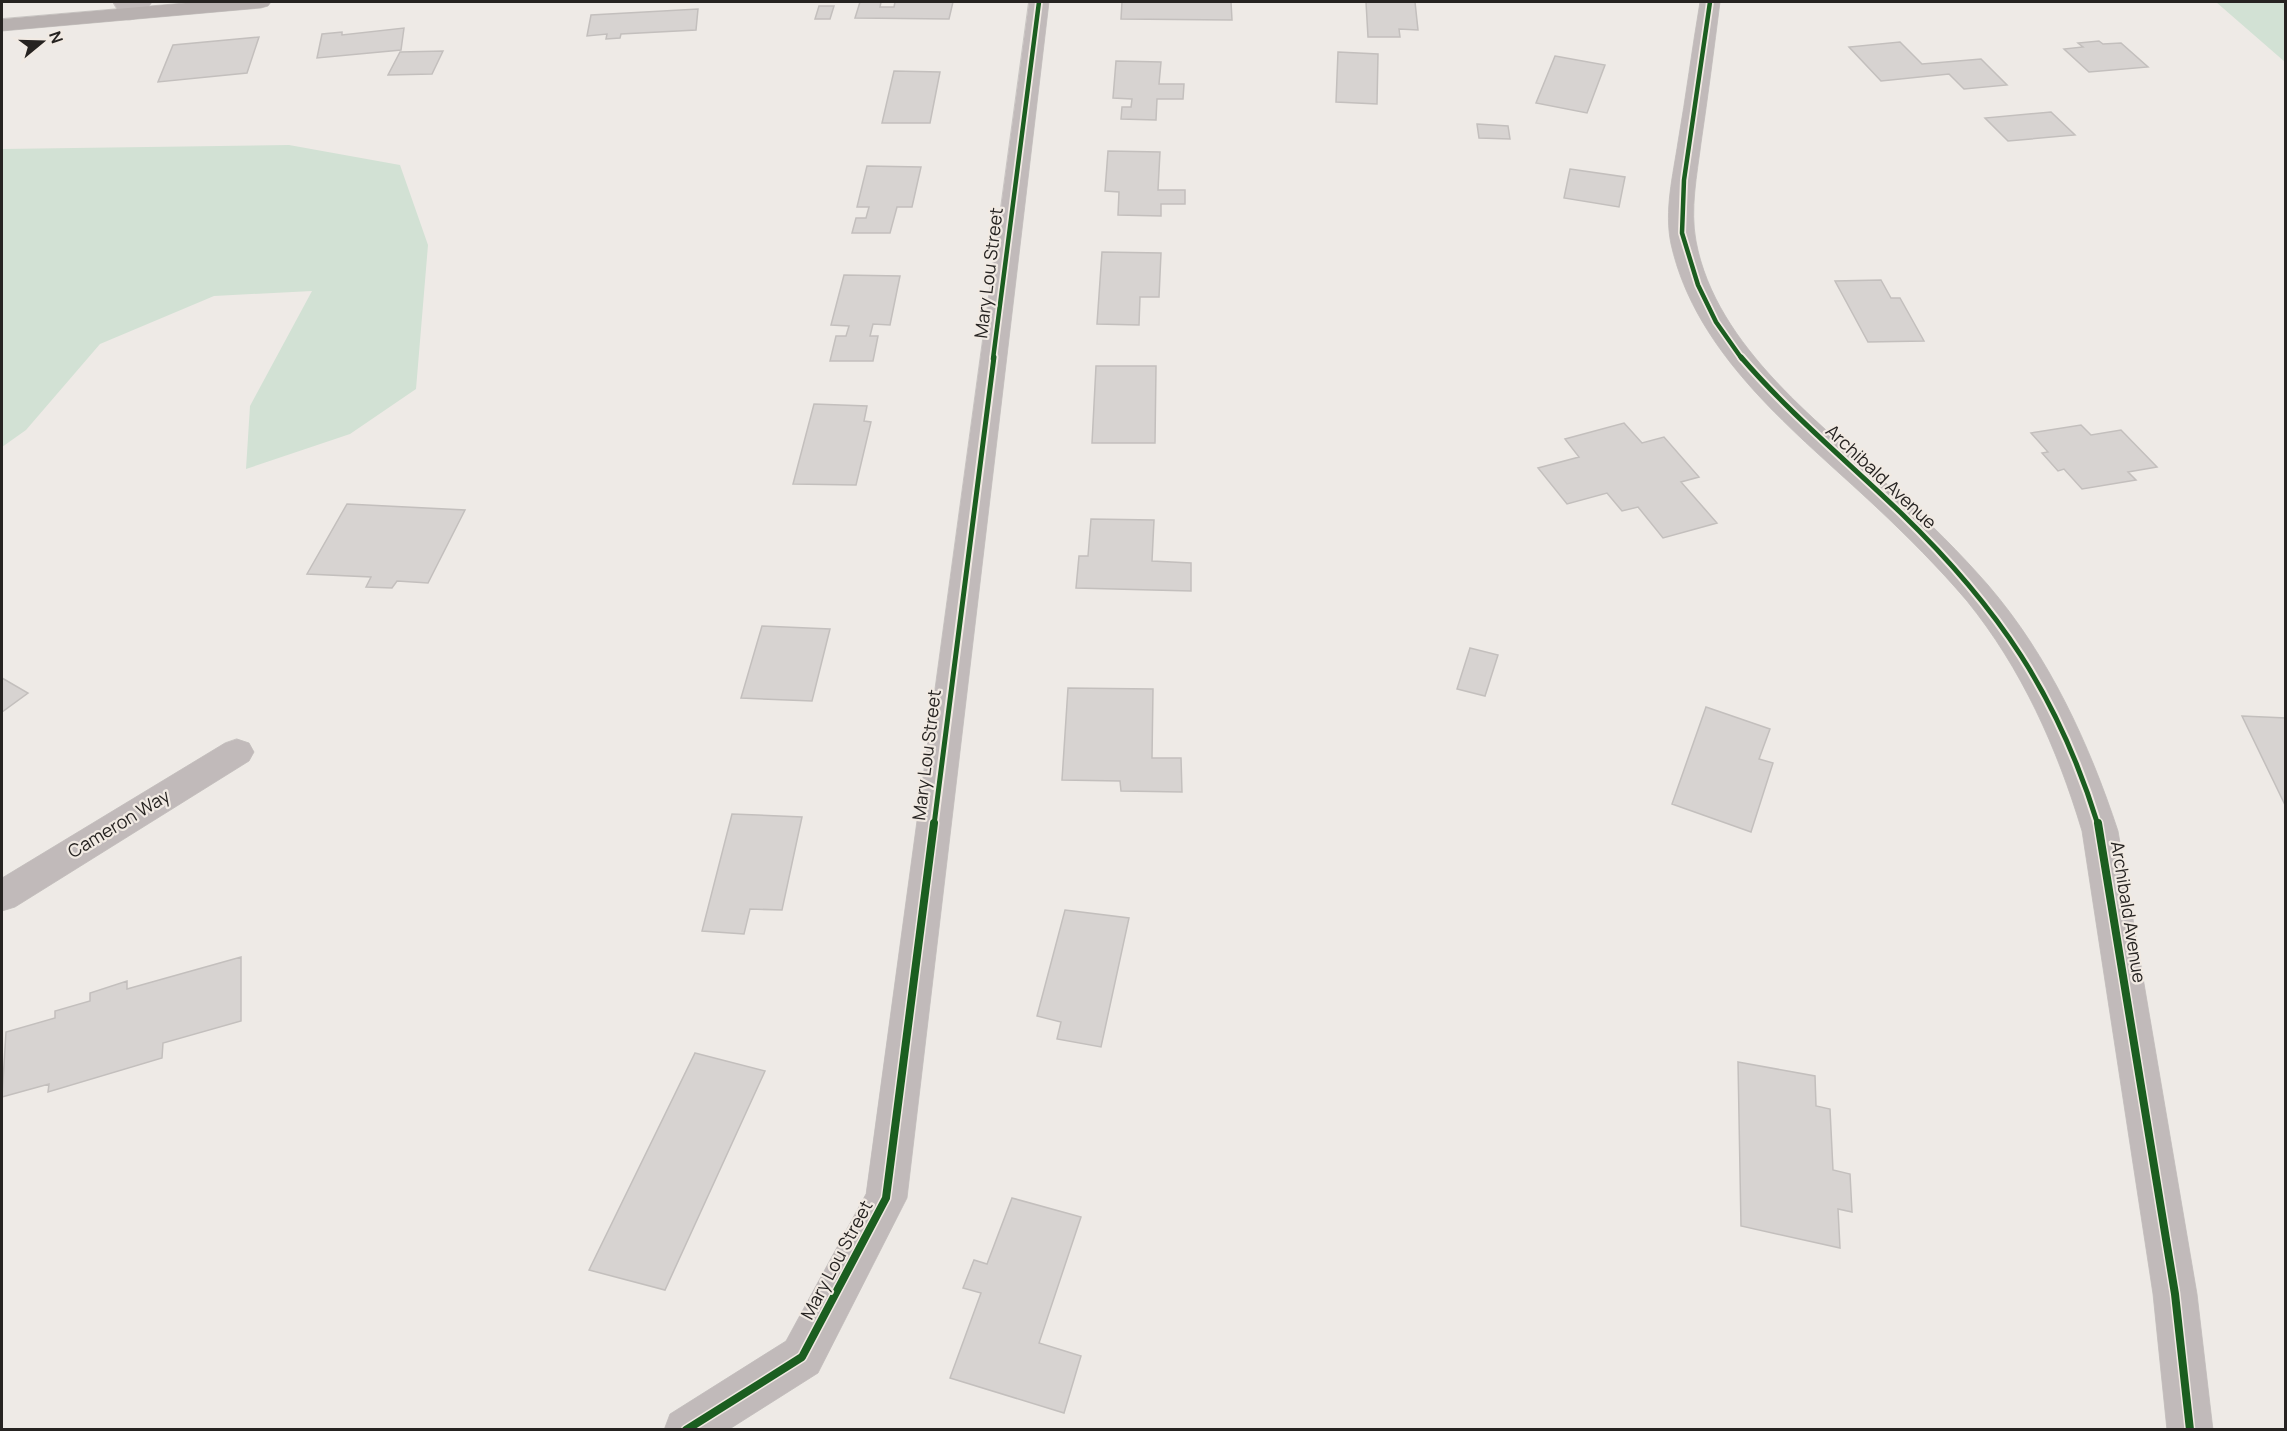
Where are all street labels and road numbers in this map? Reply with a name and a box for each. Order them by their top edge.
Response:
street label: Mary Lou Street [968,206,1008,340]
street label: Archibald Avenue [1821,419,1942,534]
street label: Mary Lou Street [906,688,946,822]
street label: Cameron Way [63,783,174,863]
street label: Archibald Avenue [2106,839,2152,985]
street label: Mary Lou Street [795,1196,878,1323]

